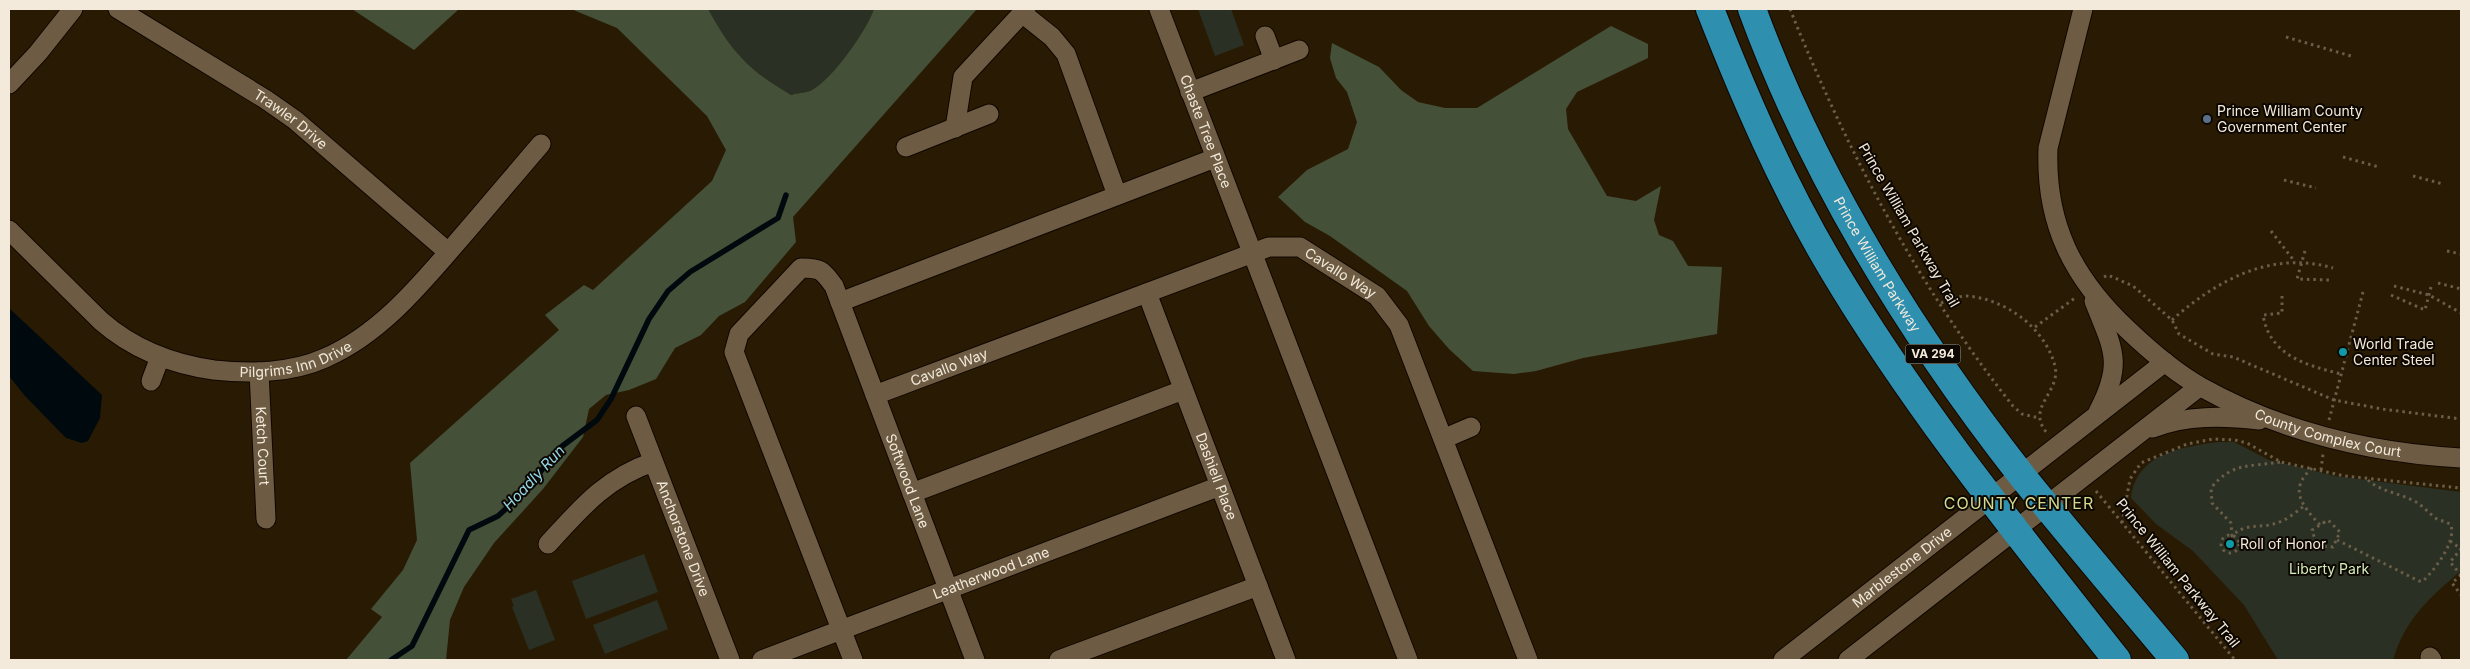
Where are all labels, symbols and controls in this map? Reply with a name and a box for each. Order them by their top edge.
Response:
street label: Chaste Tree Place [1177,72,1236,190]
street label: Trawler Drive [251,85,331,152]
place label: Prince William County Government Center [2217,102,2363,135]
marker: Prince William County Government Center [2201,113,2213,125]
street label: Prince William Parkway Trail [1855,140,1963,310]
street label: Prince William Parkway [1831,193,1925,335]
street label: Cavallo Way [1302,243,1380,301]
place label: World Trade Center Steel [2353,335,2435,368]
street label: Pilgrims Inn Drive [240,337,354,380]
street label: Cavallo Way [908,344,990,389]
road number: VA 294 [1906,344,1960,364]
marker: World Trade Center Steel [2337,346,2349,358]
street label: County Complex Court [2252,405,2403,460]
street label: Ketch Court [253,406,273,486]
street label: Dashiell Place [1193,430,1241,522]
street label: Softwood Lane [882,431,934,530]
water label: Hoadly Run [499,441,569,514]
street label: Anchorstone Drive [653,477,714,599]
district label: COUNTY CENTER [1944,493,2094,513]
street label: Prince William Parkway Trail [2113,495,2244,651]
street label: Marblestone Drive [1849,523,1955,611]
place label: Roll of Honor [2240,535,2326,552]
marker: Roll of Honor [2224,538,2236,550]
street label: Leatherwood Lane [930,543,1052,602]
park label: Liberty Park [2289,560,2369,577]

